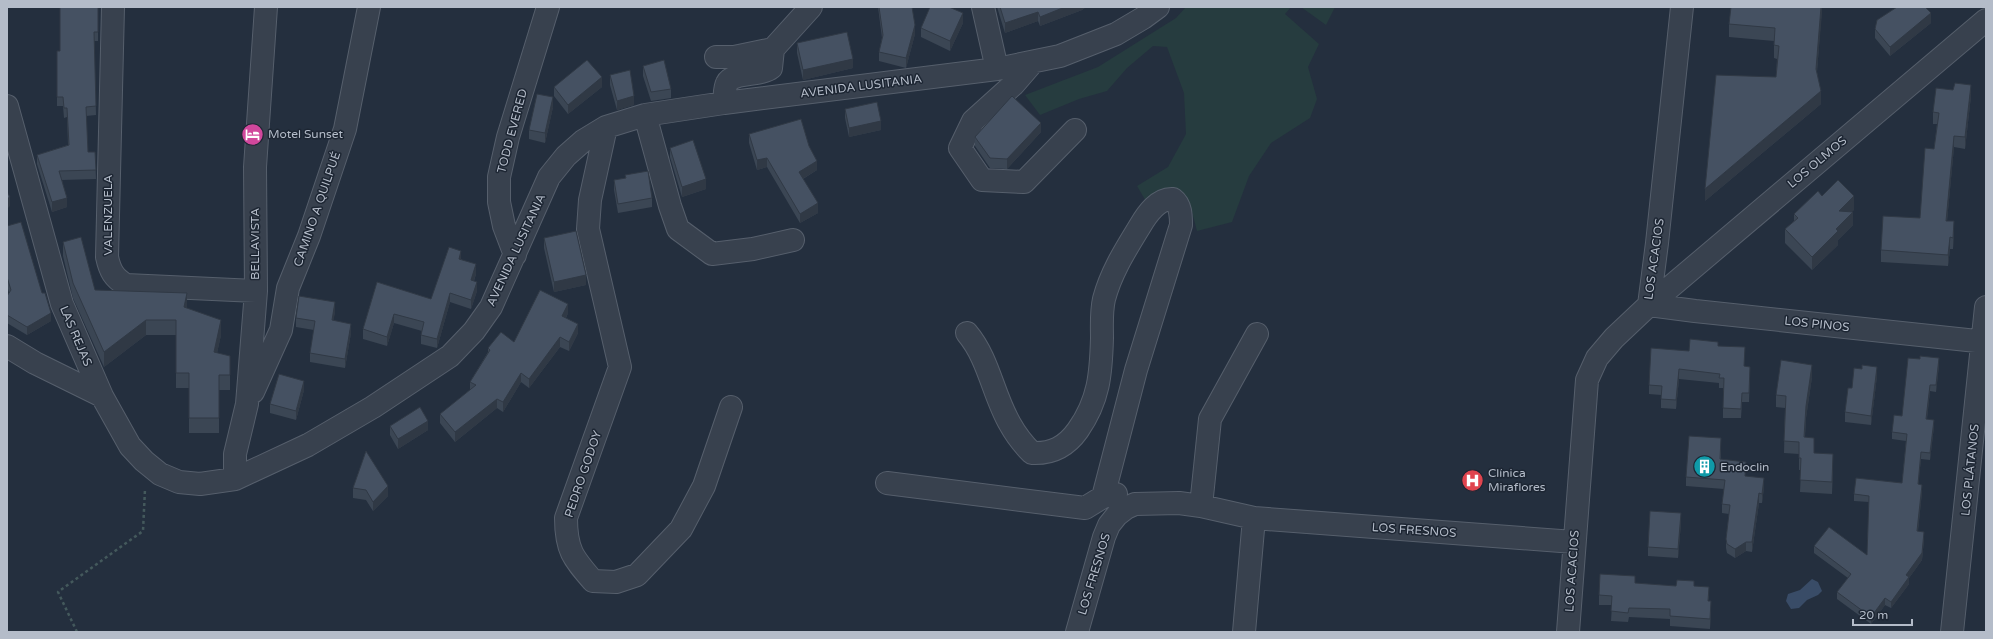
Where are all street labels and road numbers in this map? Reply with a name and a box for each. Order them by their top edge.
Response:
street label: AVENIDA LUSITANIA [799,72,923,100]
street label: TODD EVERED [494,87,530,175]
street label: LOS OLMOS [1785,133,1849,191]
street label: CAMINO A QUILPUÉ [291,149,343,268]
street label: VALENZUELA [101,174,115,256]
street label: AVENIDA LUSITANIA [484,192,548,308]
street label: BELLAVISTA [248,208,262,280]
street label: LOS ACACIOS [1641,217,1667,301]
street label: LAS REJAS [57,304,95,368]
street label: LOS PINOS [1784,314,1850,334]
street label: LOS PLÁTANOS [1958,423,1982,517]
street label: PEDRO GODOY [562,428,605,519]
street label: LOS FRESNOS [1371,520,1457,540]
street label: LOS ACACIOS [1562,530,1582,612]
street label: LOS FRESNOS [1075,531,1113,617]

